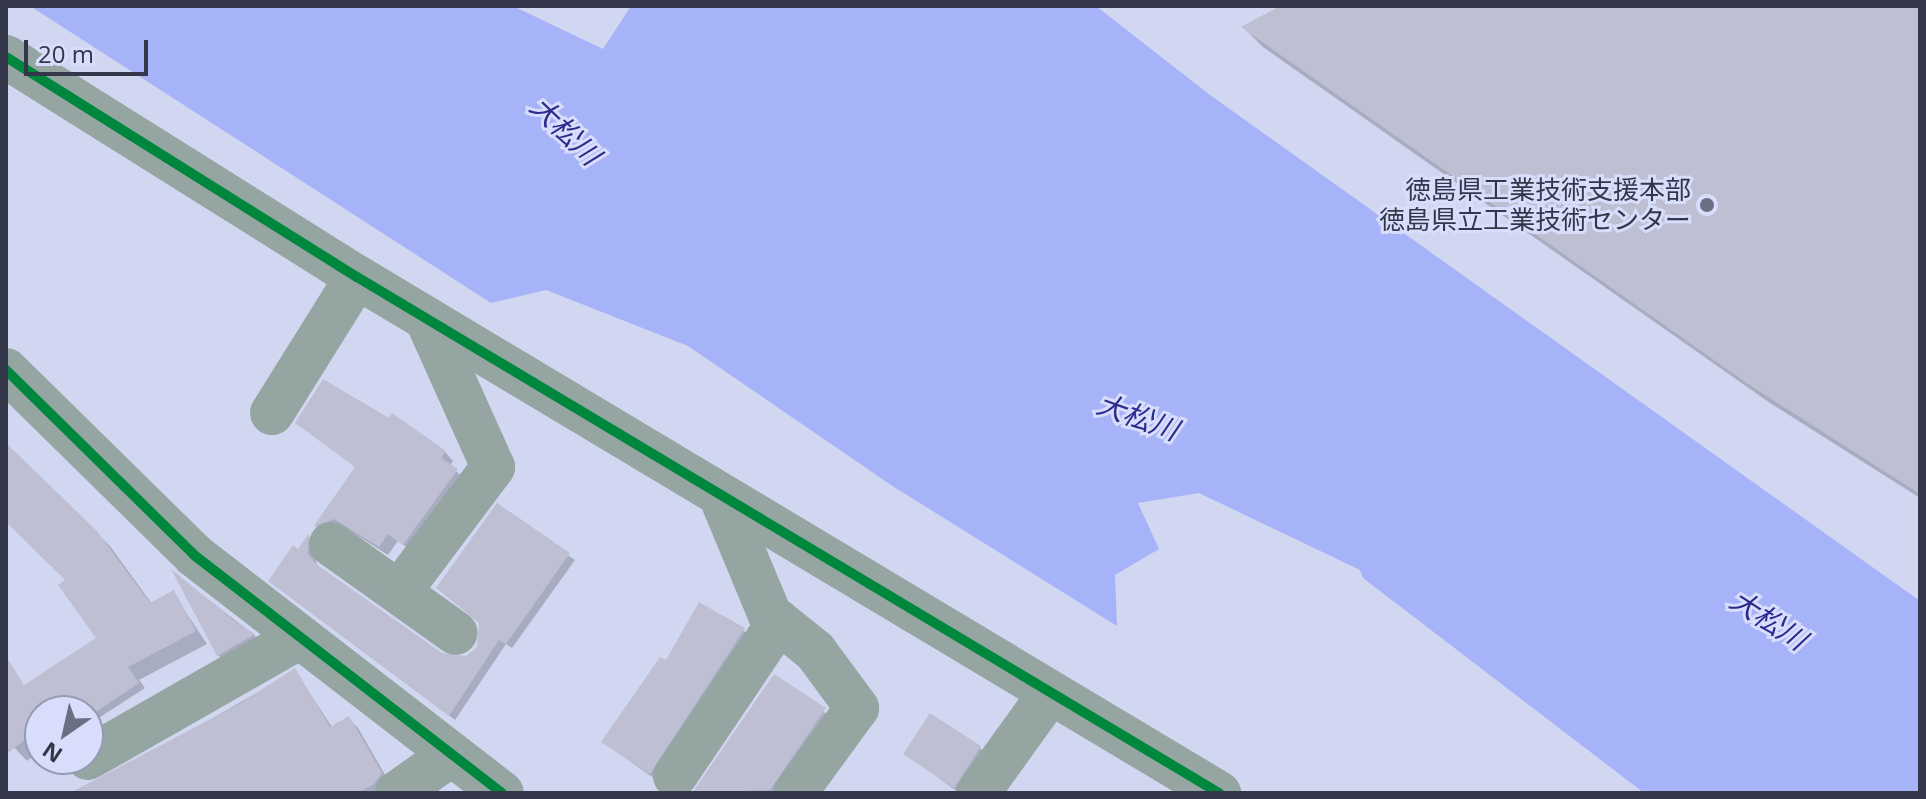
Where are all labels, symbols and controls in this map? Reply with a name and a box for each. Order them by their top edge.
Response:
scale bar [28,24,152,74]
text: 20 m [38,37,94,70]
water label: 大松川 [524,89,608,171]
place label: 徳島県工業技術支援本部 徳島県立工業技術センター [1379,174,1691,236]
marker: 徳島県工業技術支援本部 徳島県立工業技術センター [1698,196,1716,214]
water label: 大松川 [1093,386,1183,446]
water label: 大松川 [1725,582,1813,656]
north arrow [24,695,104,775]
text: N [36,736,68,771]

